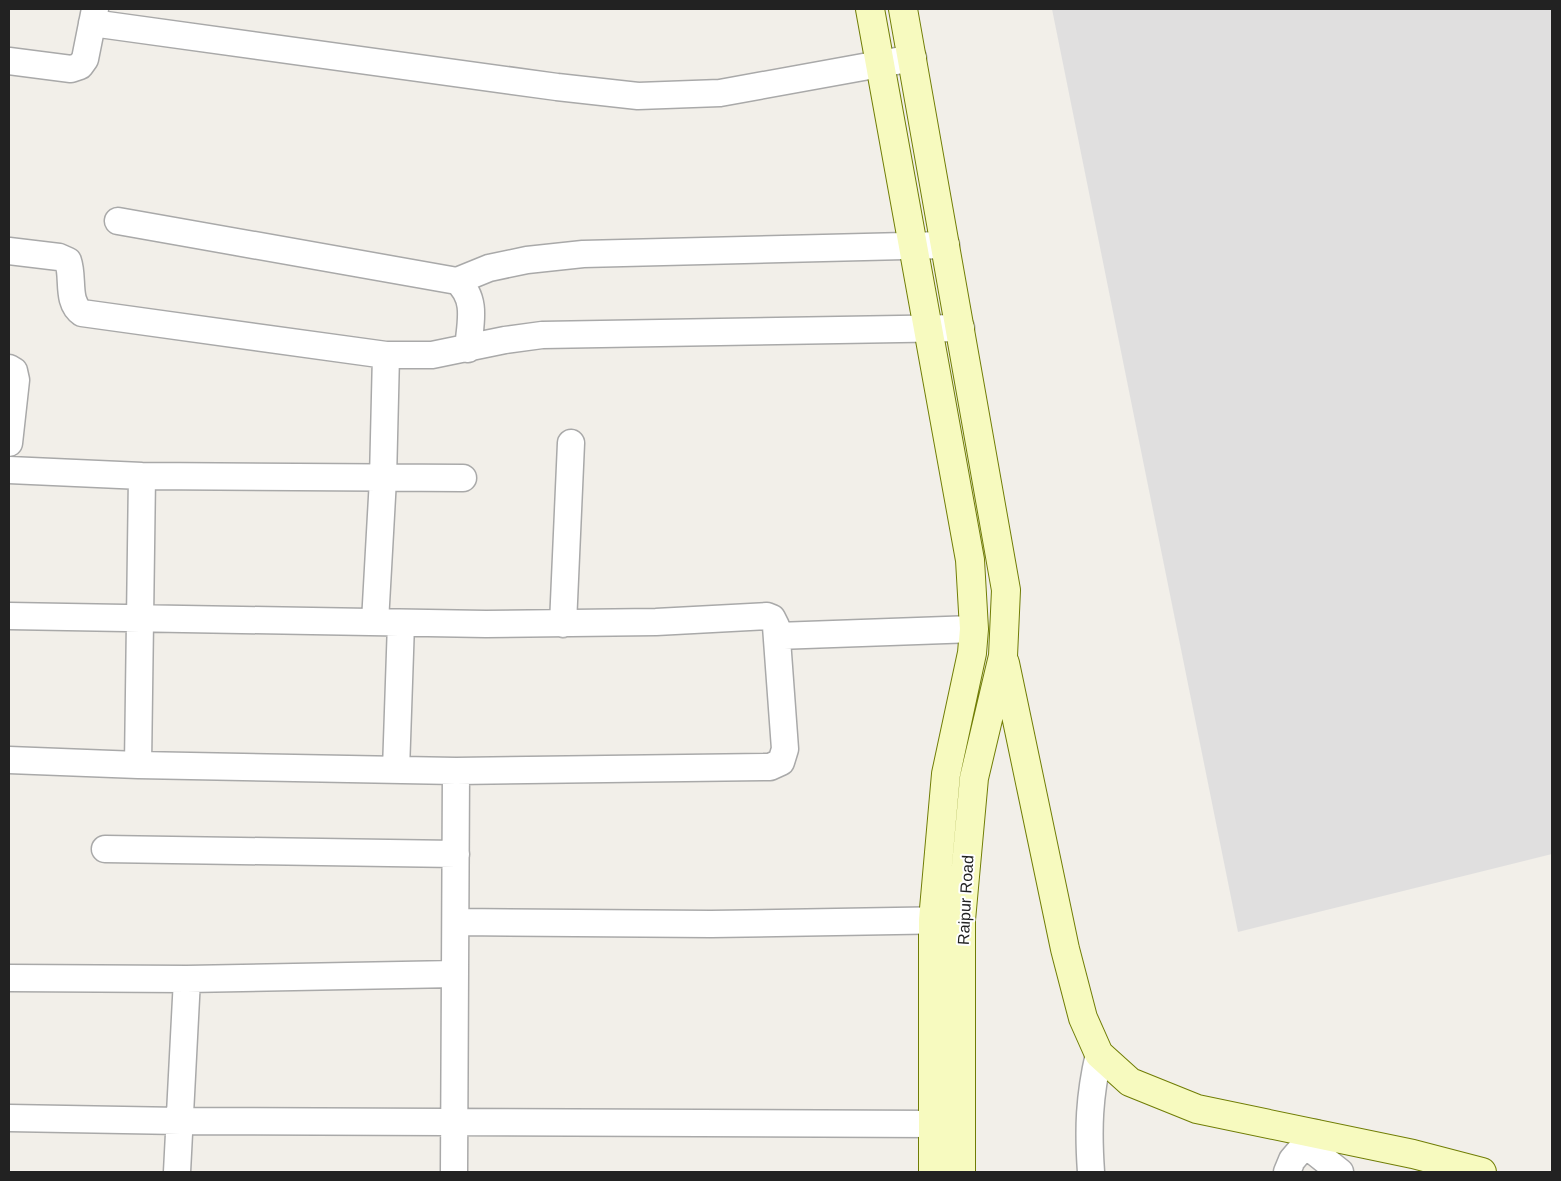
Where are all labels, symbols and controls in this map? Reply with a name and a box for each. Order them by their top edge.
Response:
street label: Raipur Road [955,855,976,945]

